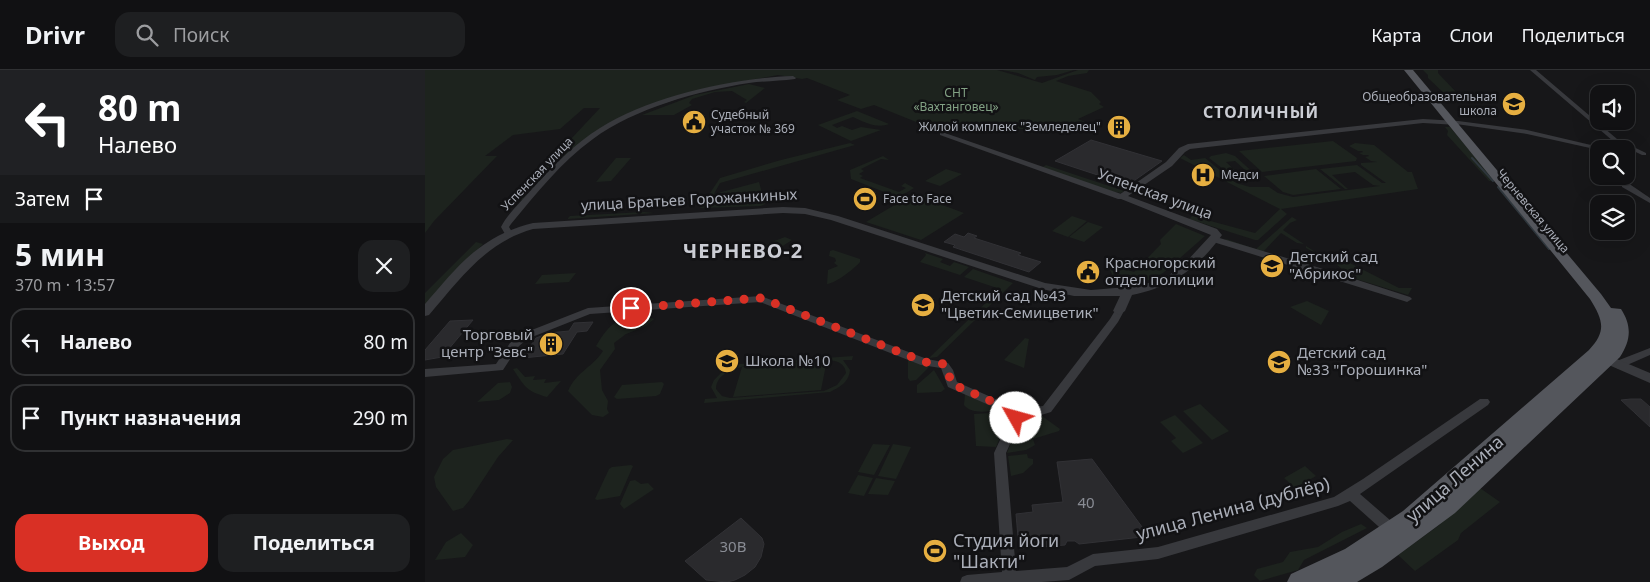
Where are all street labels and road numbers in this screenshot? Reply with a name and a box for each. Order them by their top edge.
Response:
street label: Успенская улица [497,133,576,214]
street label: Успенская улица [1095,163,1216,223]
street label: Черневская улица [1493,165,1574,257]
street label: улица Братьев Горожанкиных [580,183,798,215]
street label: улица Ленина [1401,429,1508,527]
street label: улица Ленина (дублёр) [1133,471,1332,545]

